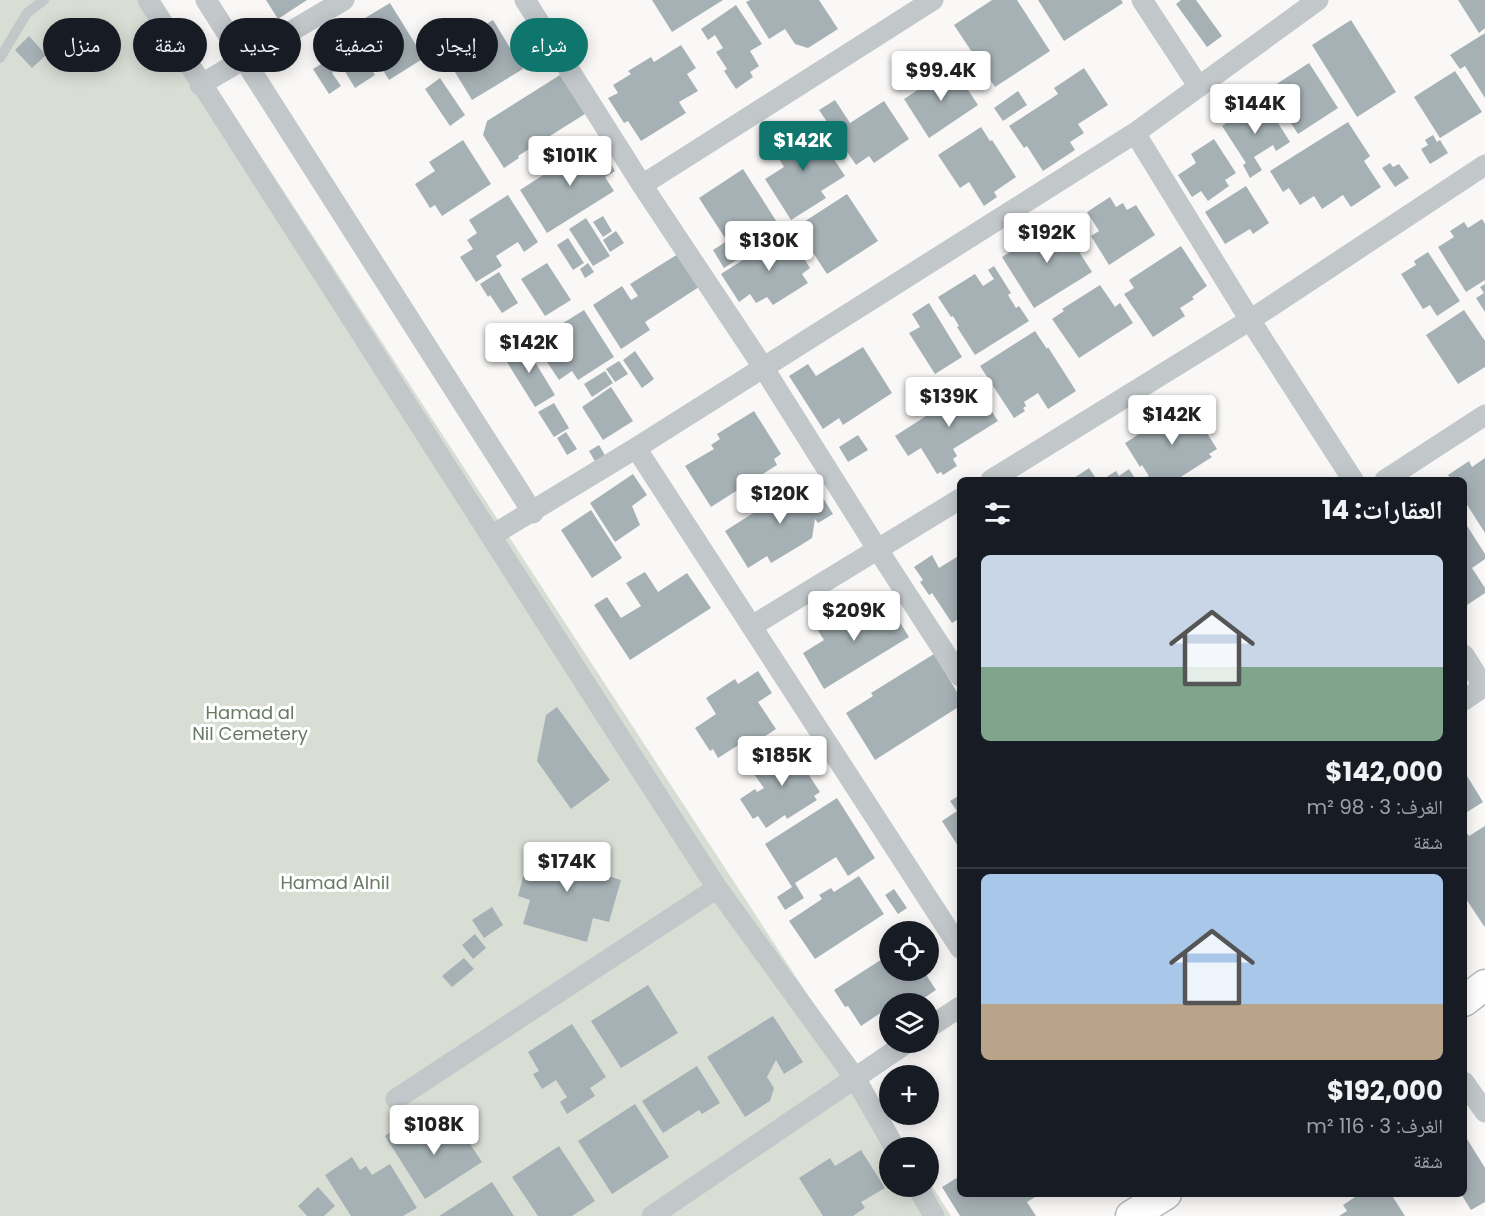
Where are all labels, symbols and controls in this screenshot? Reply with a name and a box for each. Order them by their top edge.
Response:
chip: منزل [43,18,121,72]
chip: شقة [133,18,207,72]
chip: جديد [219,18,301,72]
chip: تصفية [313,18,404,72]
chip: إيجار [416,18,498,72]
chip: شراء [510,18,588,72]
pin: $99.4K [892,51,990,102]
text: $99.4K [906,56,976,84]
pin: $144K [1213,84,1297,135]
text: $144K [1224,89,1286,117]
pin: $142K [761,121,845,172]
text: $142K [773,126,833,154]
pin: $101K [528,136,612,187]
text: $101K [542,141,598,169]
pin: $192K [1005,213,1089,264]
text: $192K [1018,218,1076,246]
pin: $130K [727,221,811,272]
text: $130K [739,226,799,254]
pin: $142K [487,323,571,374]
text: $142K [499,328,559,356]
pin: $139K [907,377,991,428]
text: $139K [919,382,979,410]
pin: $142K [1130,395,1214,446]
text: $142K [1142,400,1202,428]
pin: $120K [738,474,822,525]
text: $120K [750,479,810,507]
text: العقارات: 14 [1322,492,1443,528]
icon: filters [981,497,1014,530]
pin: $209K [812,591,896,642]
icon: home [1158,594,1266,702]
text: $209K [822,596,886,624]
park label: Hamad al Nil Cemetery [192,700,308,746]
pin: $185K [740,736,824,787]
text: $185K [752,741,812,769]
text: $142,000 [1325,754,1443,790]
text: الغرف: 3 · 98 m² [1307,793,1443,821]
text: شقة [1413,828,1443,856]
pin: $174K [525,842,609,893]
text: $174K [538,847,596,875]
park label: Hamad Alnil [280,870,390,895]
icon: home [1158,913,1266,1021]
map controls [879,921,939,1197]
button: locate [879,921,939,981]
button: layers [879,993,939,1053]
button: + [879,1065,939,1125]
text: $192,000 [1327,1073,1443,1109]
pin: $108K [392,1105,476,1156]
text: $108K [404,1110,464,1138]
text: الغرف: 3 · 116 m² [1306,1112,1443,1140]
button: − [879,1137,939,1197]
text: شقة [1413,1147,1443,1175]

